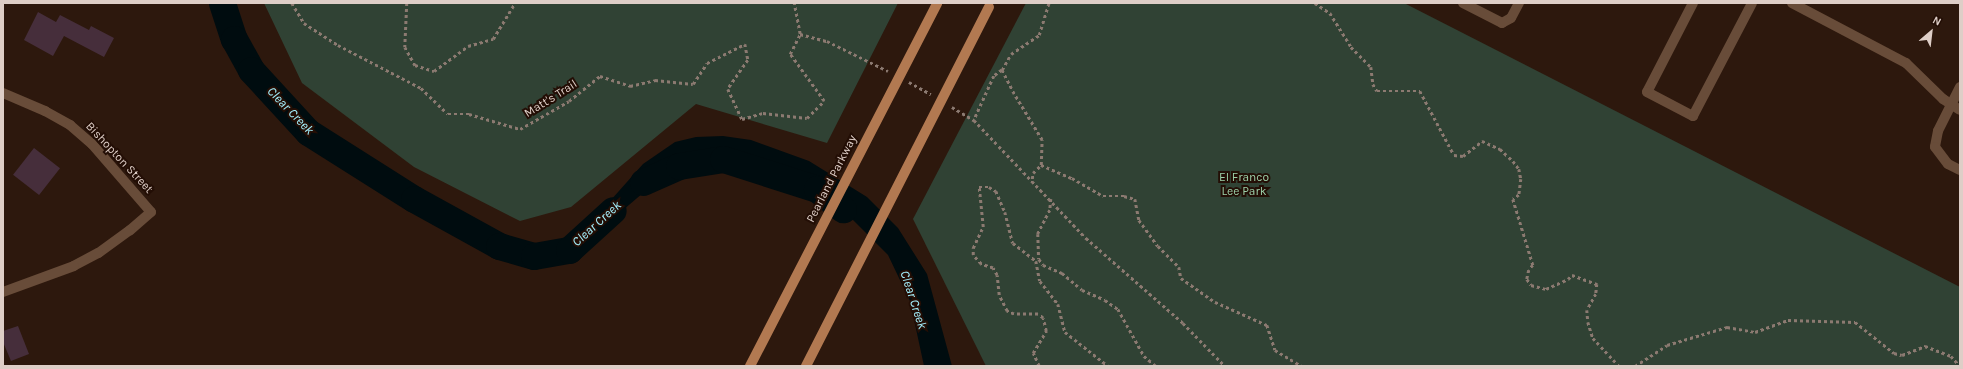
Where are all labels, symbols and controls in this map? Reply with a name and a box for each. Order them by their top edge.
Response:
north arrow [1911,12,1951,52]
text: N [1930,13,1943,29]
street label: Matt's Trail [522,77,580,121]
water label: Clear Creek [263,84,317,138]
street label: Bishopton Street [82,119,156,197]
street label: Pearland Parkway [804,133,860,225]
park label: El Franco Lee Park [1219,171,1269,199]
water label: Clear Creek [569,198,625,250]
water label: Clear Creek [896,269,930,331]

